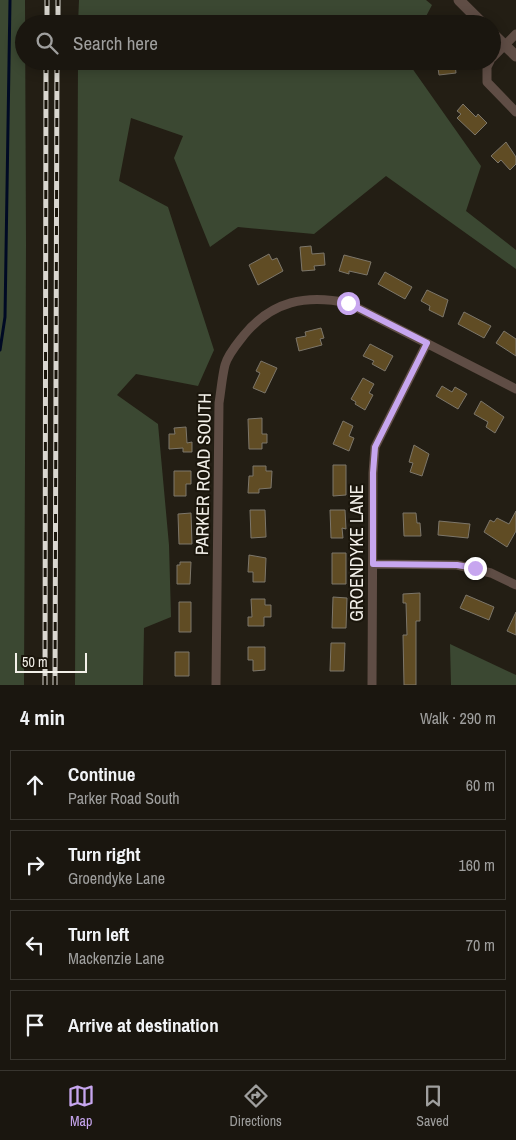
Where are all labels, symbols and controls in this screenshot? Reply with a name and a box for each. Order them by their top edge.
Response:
search box [15,15,501,70]
icon: search [33,29,61,57]
text: Search here [73,30,158,56]
route start [337,292,360,315]
street label: PARKER ROAD SOUTH [189,393,217,555]
street label: GROENDYKE LANE [344,485,369,621]
route end [464,557,487,580]
scale bar [15,650,88,673]
text: 50 m [22,653,48,671]
text: 4 min [20,703,65,732]
text: Walk · 290 m [420,707,496,729]
text: Continue [68,761,136,787]
icon: ahead [21,771,49,799]
text: 60 m [466,774,495,796]
text: Parker Road South [68,787,180,809]
text: Turn right [68,841,140,867]
icon: right [21,851,49,879]
text: 160 m [459,854,495,876]
text: Groendyke Lane [68,867,165,889]
text: Turn left [68,921,129,947]
icon: left [21,931,49,959]
text: 70 m [466,934,495,956]
text: Mackenzie Lane [68,947,164,969]
icon: arrive [21,1011,49,1039]
text: Arrive at destination [68,1012,219,1038]
tab: Map [67,1082,95,1130]
tab: Directions [230,1082,282,1130]
tab: Saved [416,1082,449,1130]

